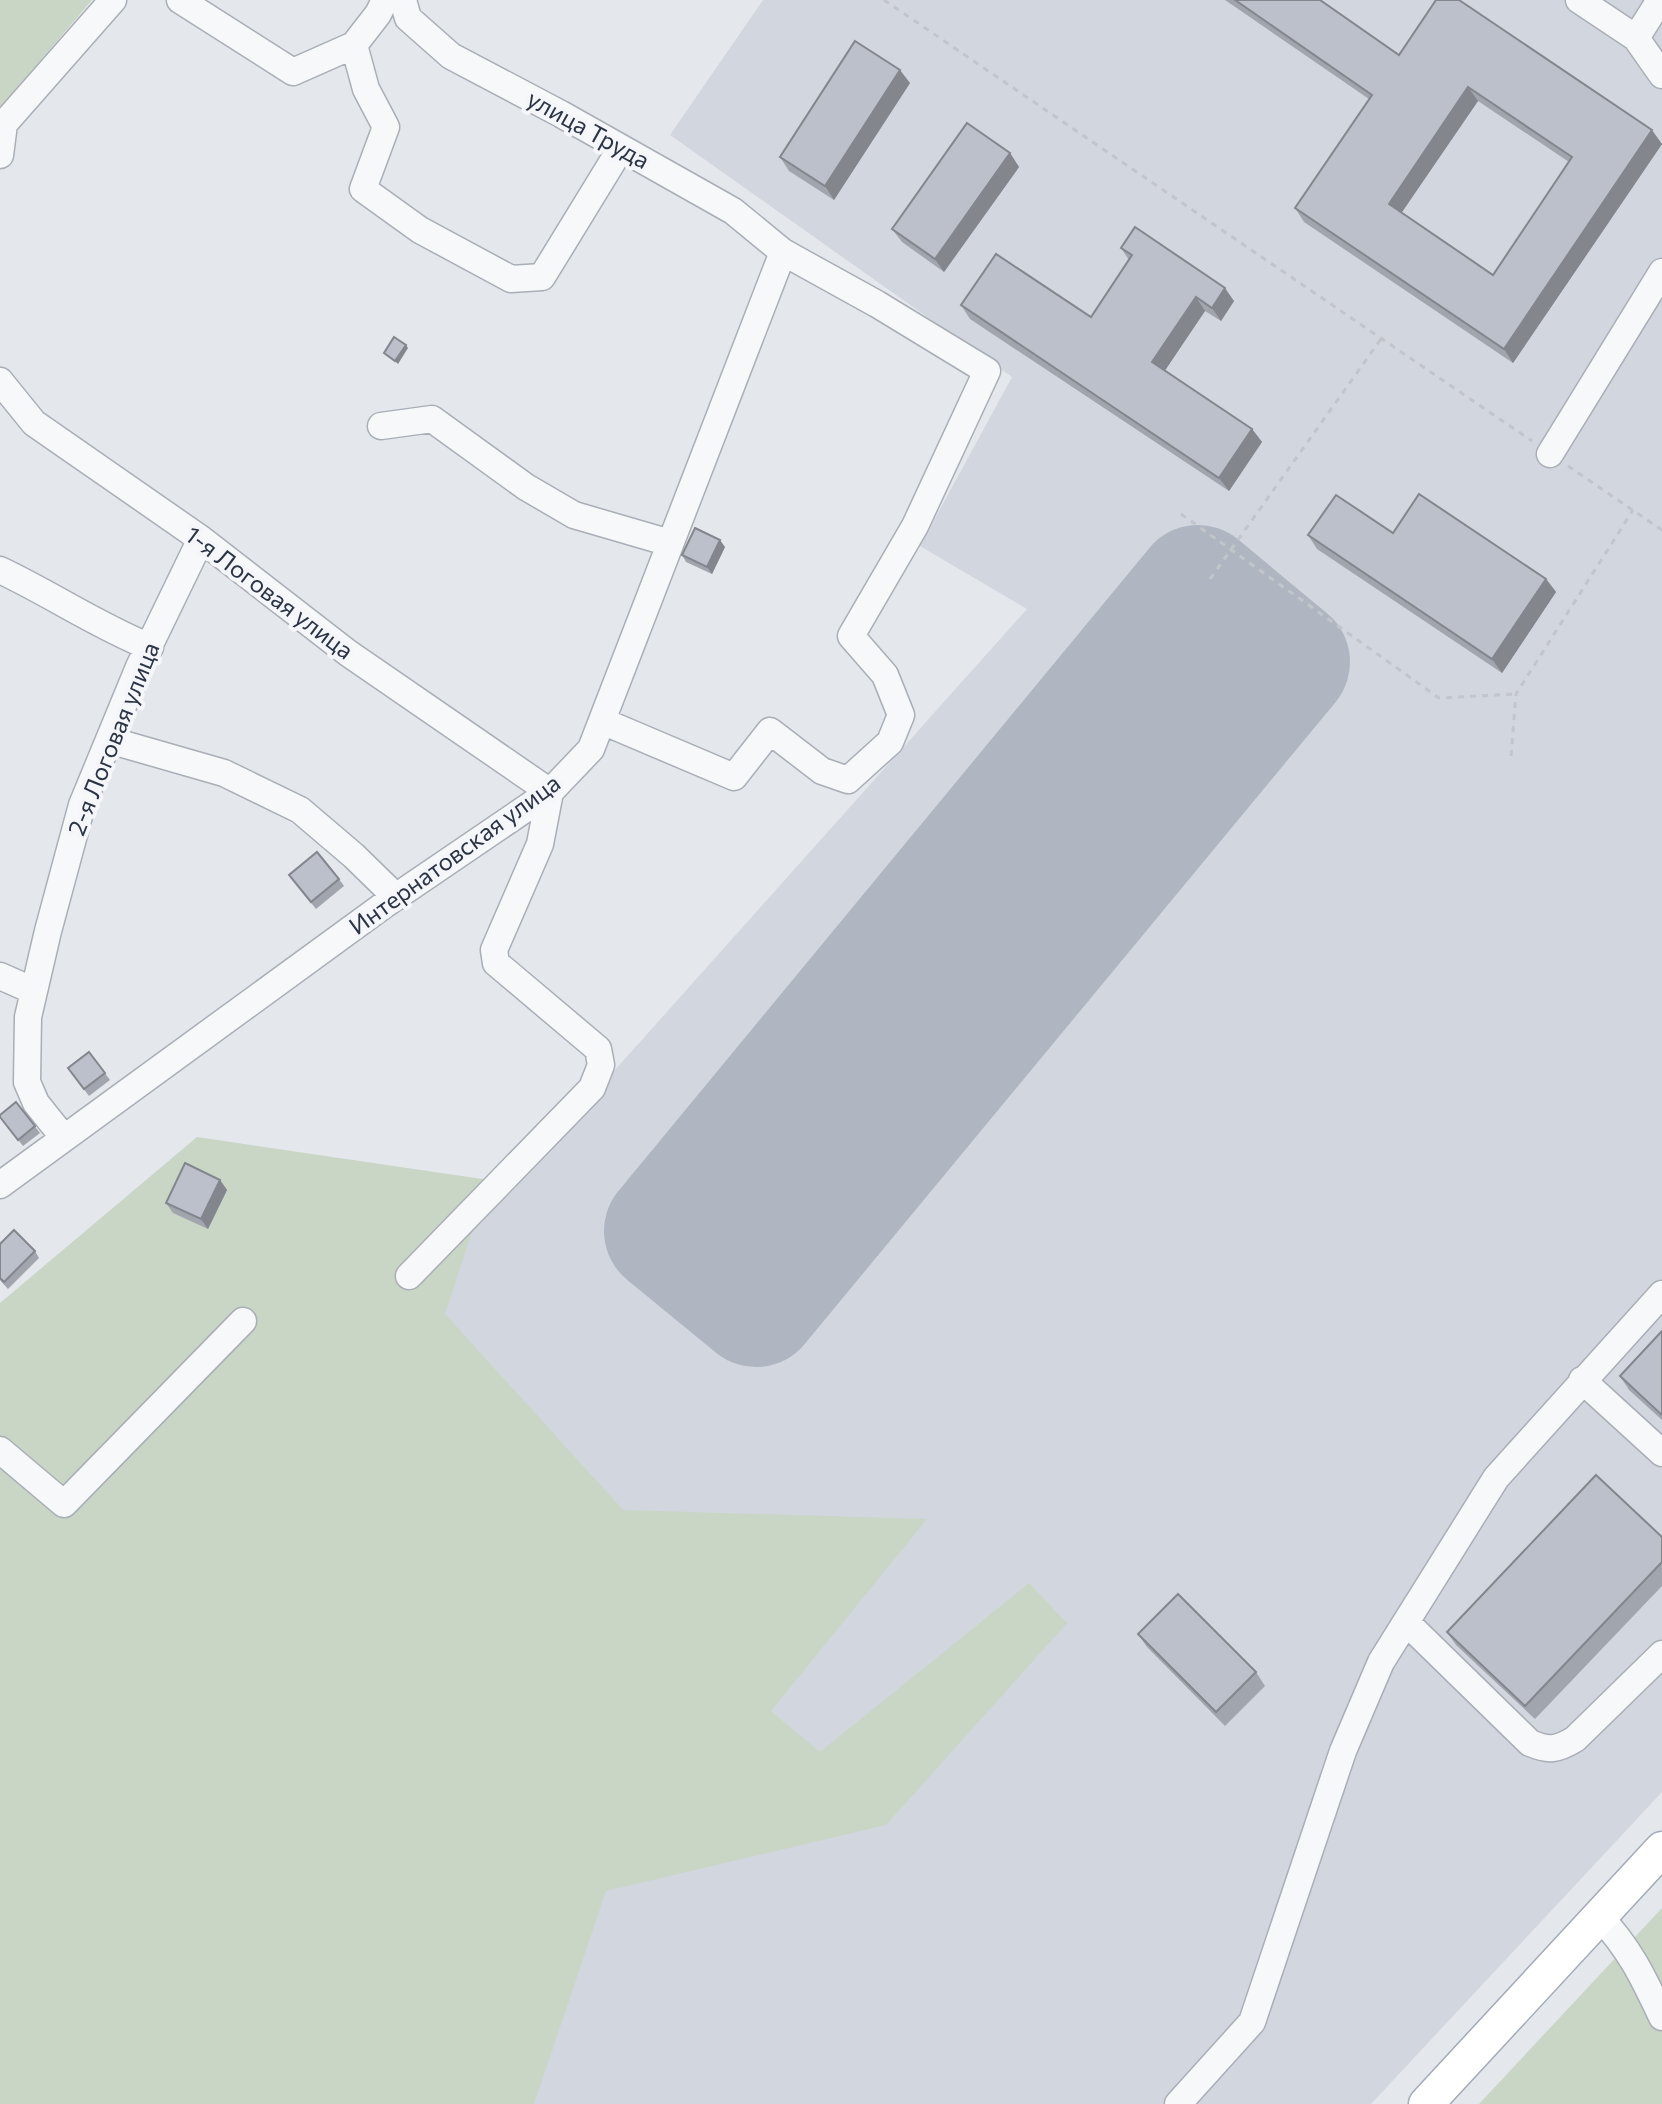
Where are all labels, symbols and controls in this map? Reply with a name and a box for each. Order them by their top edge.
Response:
street label: улица Труда [522,83,655,174]
street label: 1-я Логовая улица [180,519,360,664]
street label: 2-я Логовая улица [61,638,165,839]
street label: Интернатовская улица [343,767,565,940]

